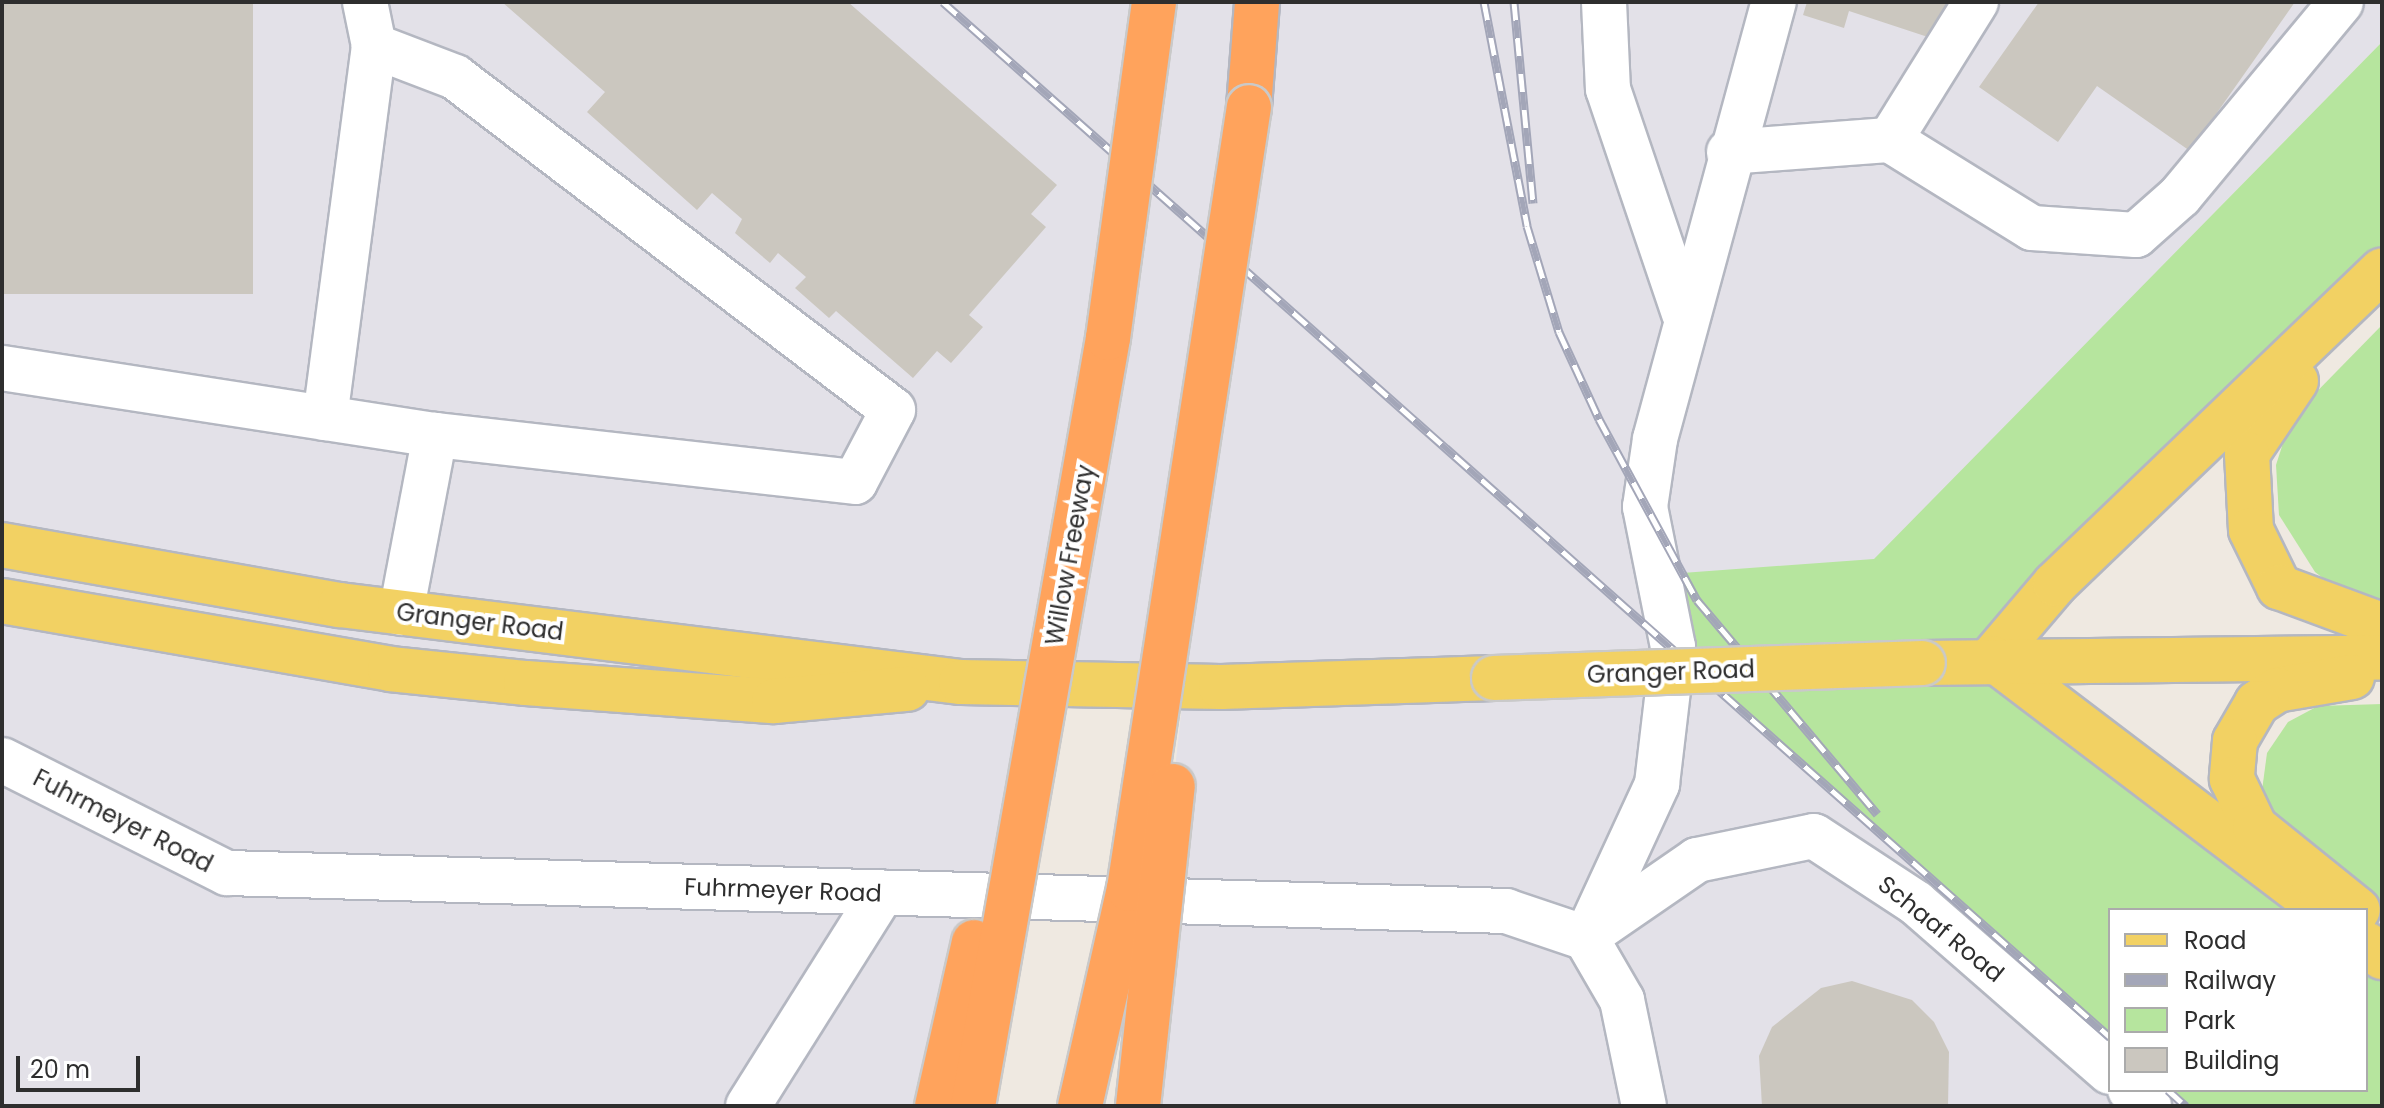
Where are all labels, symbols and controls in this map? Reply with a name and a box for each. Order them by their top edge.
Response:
street label: Willow Freeway [1040,462,1100,648]
street label: Granger Road [395,597,565,647]
street label: Granger Road [1587,655,1755,689]
street label: Fuhrmeyer Road [28,763,218,879]
street label: Schaaf Road [1872,870,2010,988]
street label: Fuhrmeyer Road [684,872,882,908]
legend [2108,908,2368,1092]
text: Road [2184,924,2246,957]
text: Railway [2184,964,2276,997]
text: Park [2184,1004,2235,1037]
scale bar [20,1040,144,1090]
text: Building [2184,1044,2280,1077]
text: 20 m [30,1053,90,1086]

